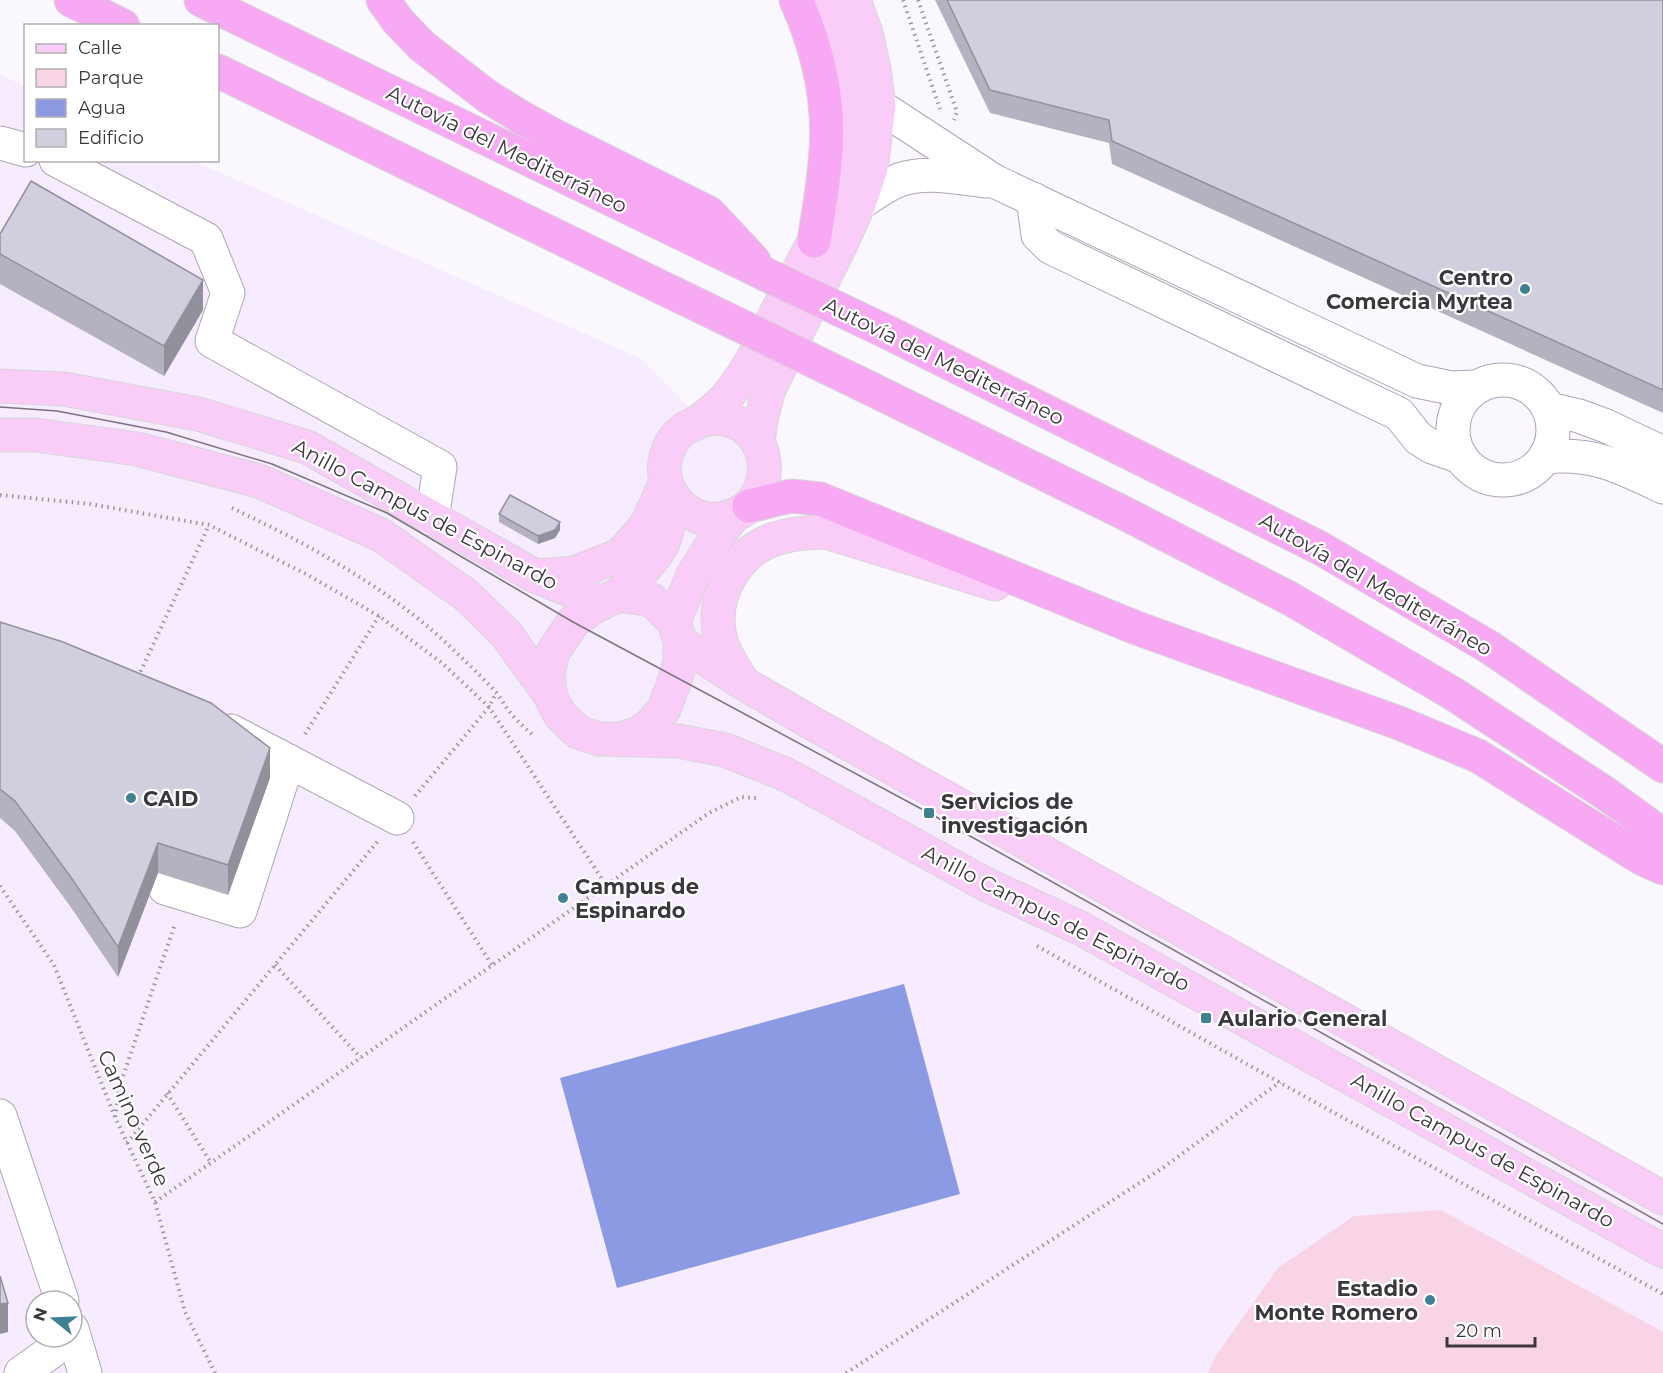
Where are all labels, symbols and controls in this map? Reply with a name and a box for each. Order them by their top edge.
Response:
legend [24,24,219,162]
text: Calle [78,37,122,59]
text: Parque [78,67,144,89]
street label: Autovía del Mediterráneo [383,80,631,218]
text: Agua [78,97,126,119]
text: Edificio [78,127,144,149]
place label: Centro Comercia Myrtea [1326,265,1513,314]
marker: Centro Comercia Myrtea [1518,282,1532,296]
street label: Autovía del Mediterráneo [820,292,1068,430]
street label: Anillo Campus de Espinardo [288,433,562,595]
street label: Autovía del Mediterráneo [1255,507,1497,661]
place label: CAID [143,786,198,811]
place label: Servicios de investigación [941,789,1088,838]
marker: CAID [124,791,138,805]
marker: Servicios de investigación [922,806,936,820]
street label: Anillo Campus de Espinardo [918,839,1194,997]
place label: Campus de Espinardo [575,874,699,923]
marker: Campus de Espinardo [556,891,570,905]
place label: Aulario General [1217,1006,1387,1031]
marker: Aulario General [1199,1011,1213,1025]
street label: Camino verde [93,1046,175,1190]
street label: Anillo Campus de Espinardo [1347,1067,1619,1233]
place label: Estadio Monte Romero [1255,1276,1418,1325]
north arrow [24,1289,84,1349]
marker: Estadio Monte Romero [1423,1293,1437,1307]
text: N [29,1305,51,1324]
scale bar [1447,1310,1536,1348]
text: 20 m [1456,1320,1502,1342]

